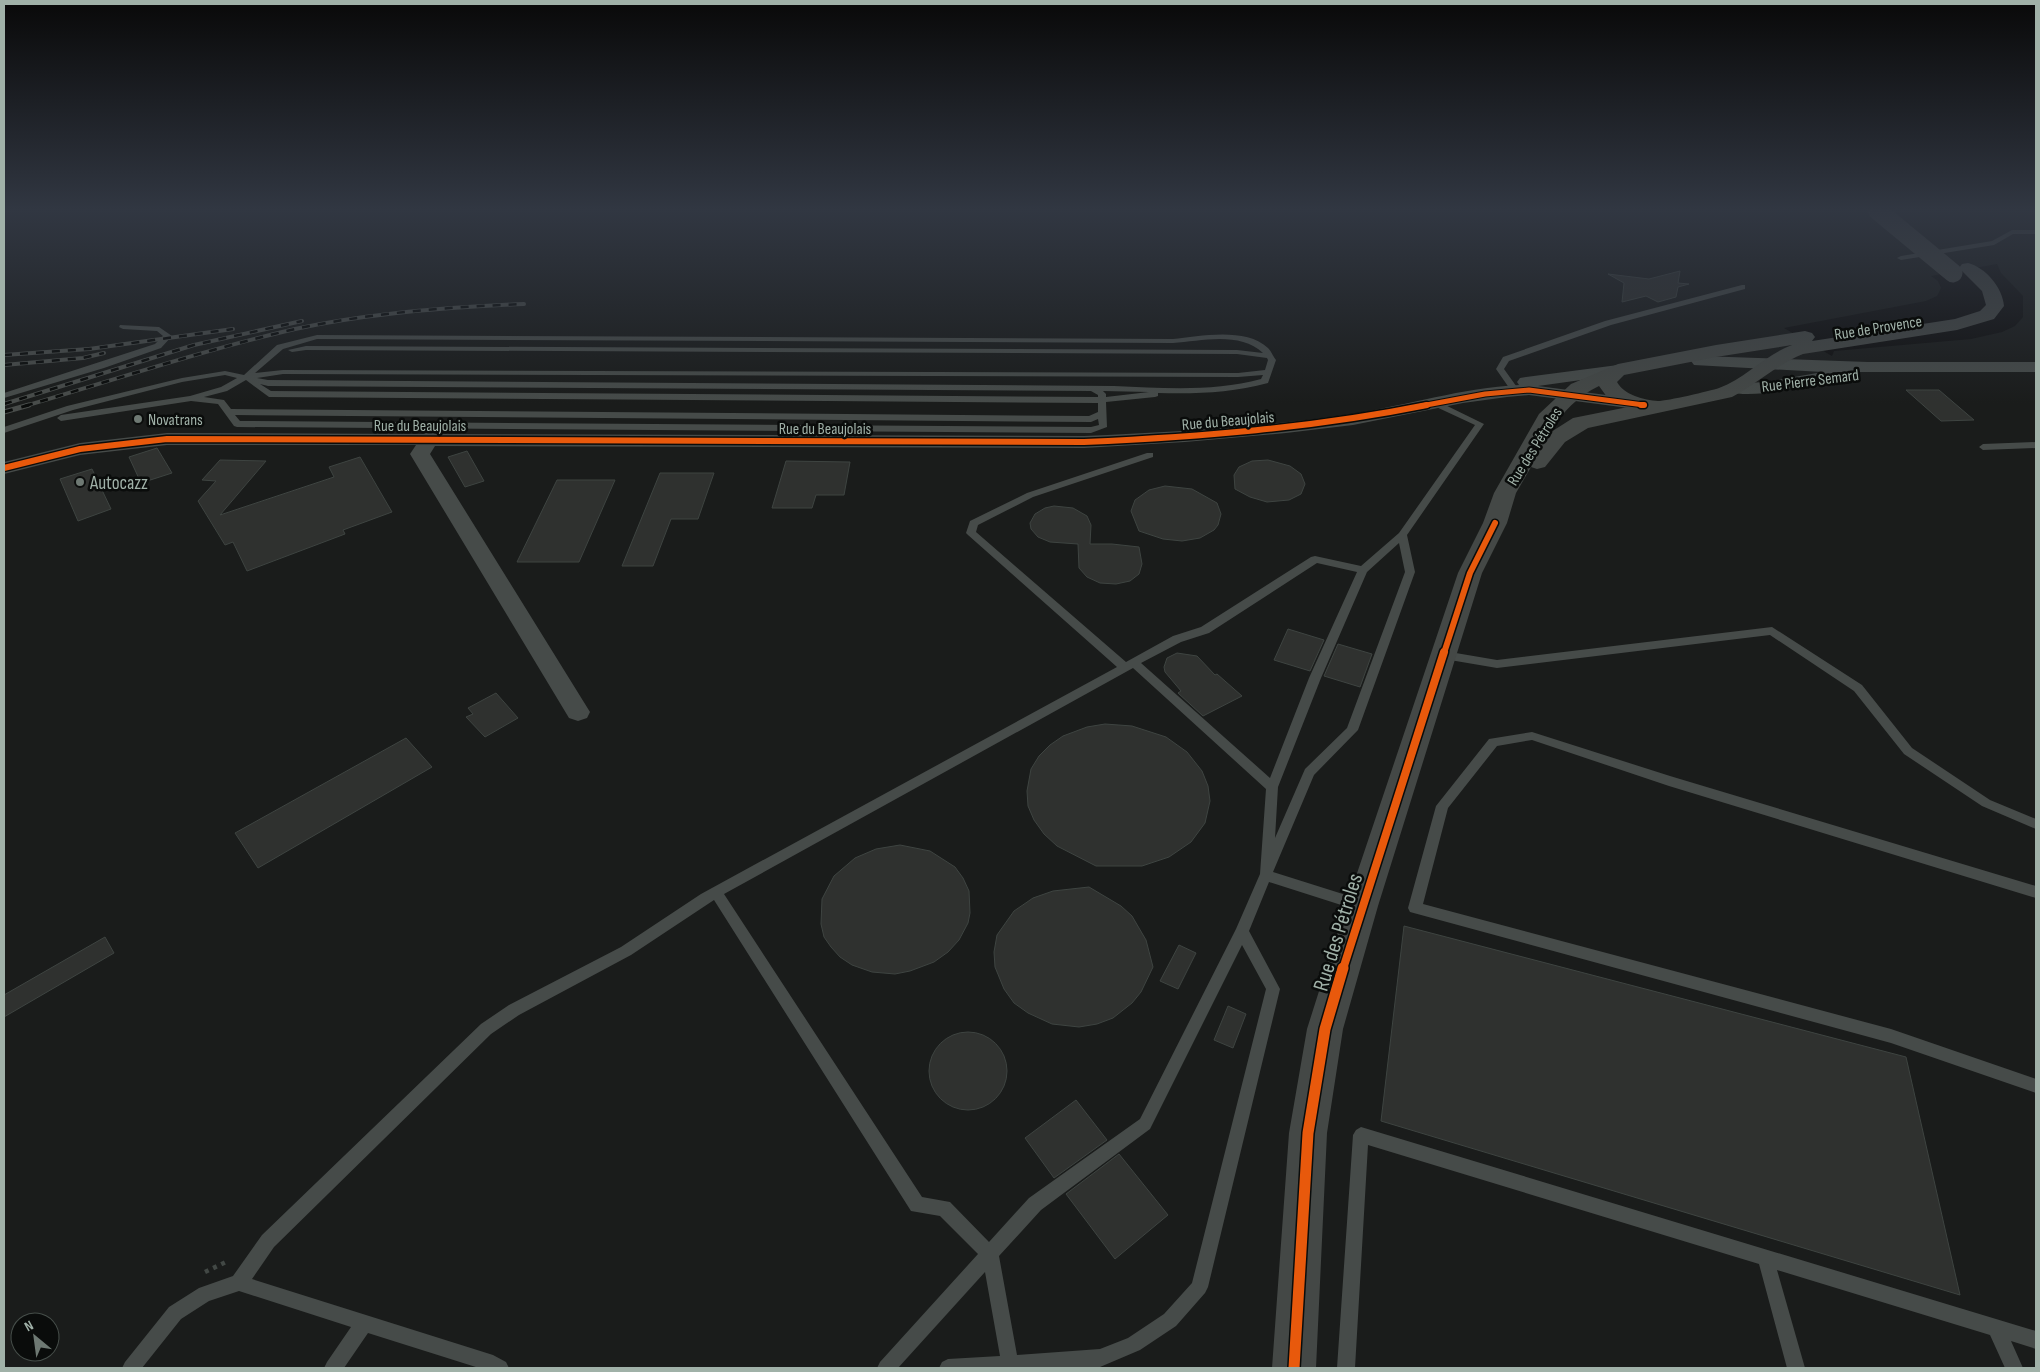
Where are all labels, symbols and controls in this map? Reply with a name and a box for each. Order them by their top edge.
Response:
street label: Rue de Provence [1833,312,1923,345]
street label: Rue Pierre Semard [1760,366,1860,397]
street label: Rue des Pétroles [1504,404,1567,489]
street label: Rue du Beaujolais [1181,408,1275,435]
place label: Novatrans [148,411,203,430]
marker: Novatrans [132,413,144,425]
street label: Rue du Beaujolais [374,417,467,436]
street label: Rue du Beaujolais [779,420,872,439]
place label: Autocazz [89,472,148,495]
marker: Autocazz [74,476,86,488]
street label: Rue des Pétroles [1308,870,1369,995]
north arrow [10,1312,60,1362]
text: N [22,1317,36,1335]

